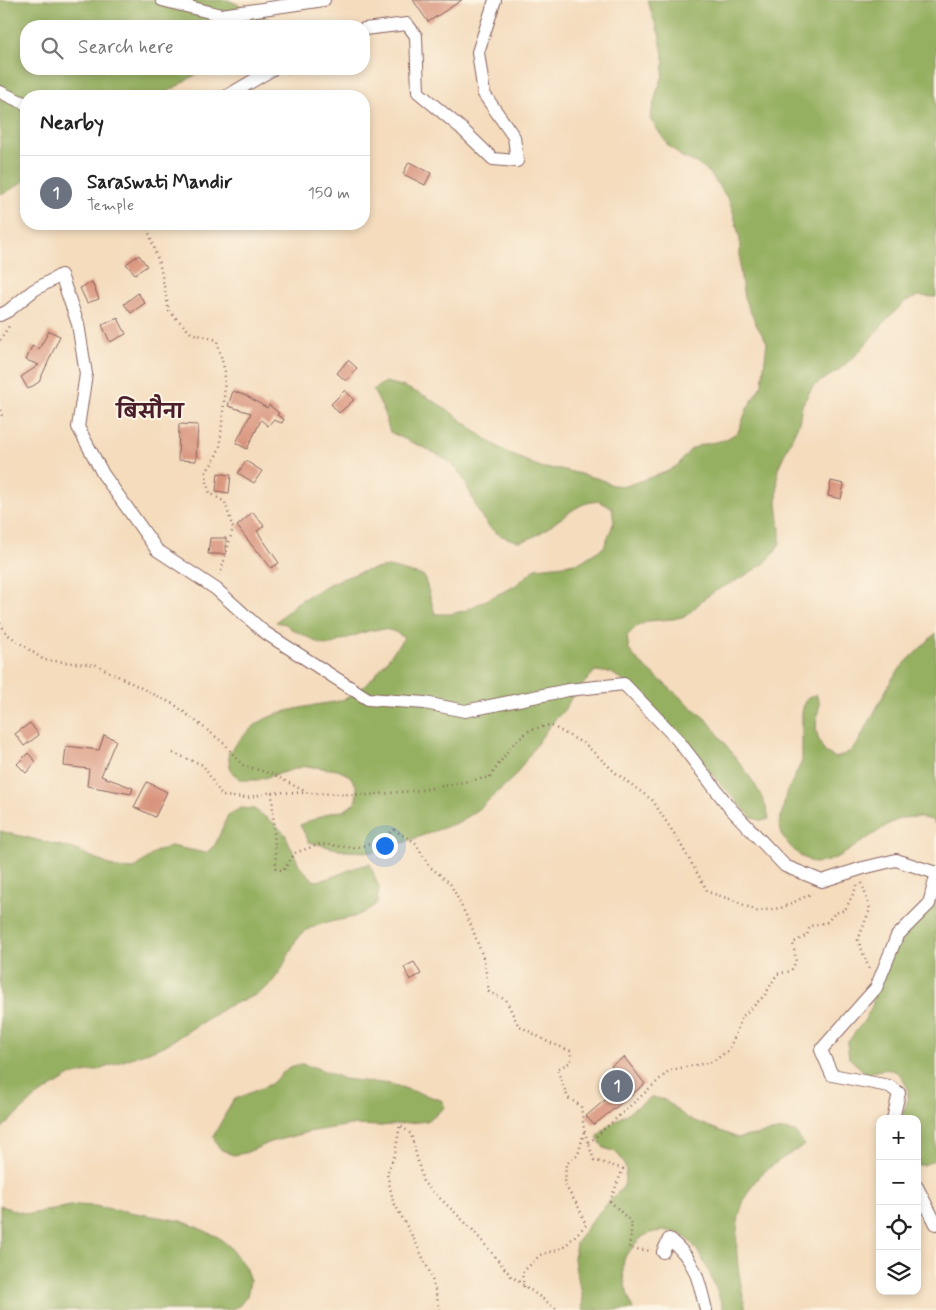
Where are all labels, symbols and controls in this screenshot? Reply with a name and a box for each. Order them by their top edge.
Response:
search box [20,20,370,75]
icon: search [38,34,66,62]
text: Search here [78,35,174,60]
text: Nearby [40,109,104,137]
text: Saraswati Mandir [87,170,232,195]
text: 1 [52,183,60,204]
text: 150 m [308,183,350,204]
text: Temple [87,195,134,216]
district label: बिसौना [115,394,185,426]
your location [372,833,398,859]
pin: 1 [601,1067,633,1105]
map controls [876,1115,921,1295]
button: + [876,1115,921,1160]
button: − [876,1160,921,1205]
button: locate [876,1205,921,1250]
button: layers [876,1250,921,1295]

